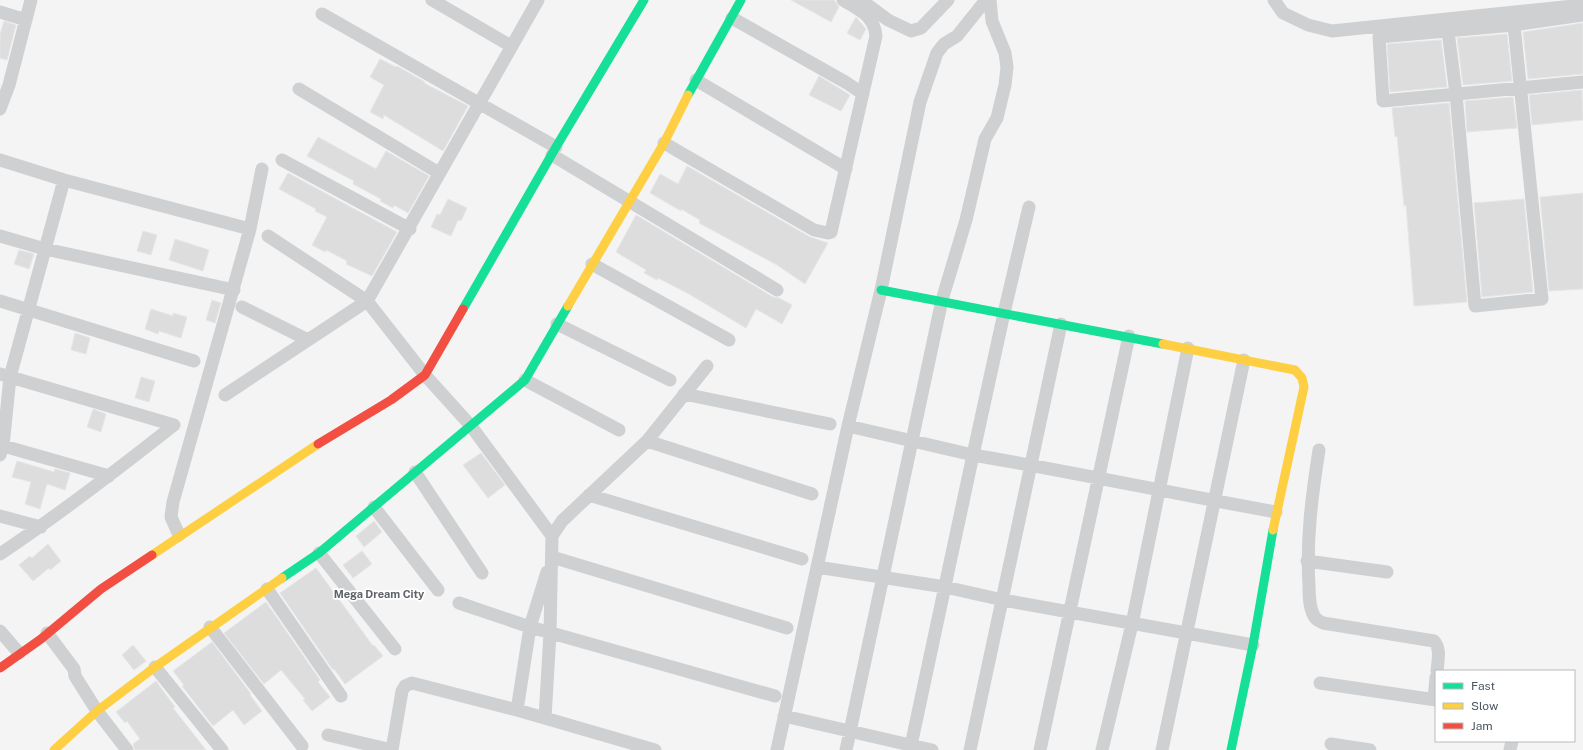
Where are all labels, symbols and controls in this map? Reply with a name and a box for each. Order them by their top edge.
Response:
district label: Mega Dream City [334,588,425,600]
legend [1435,670,1575,742]
text: Fast [1471,679,1496,693]
text: Slow [1471,699,1499,713]
text: Jam [1471,719,1493,733]

